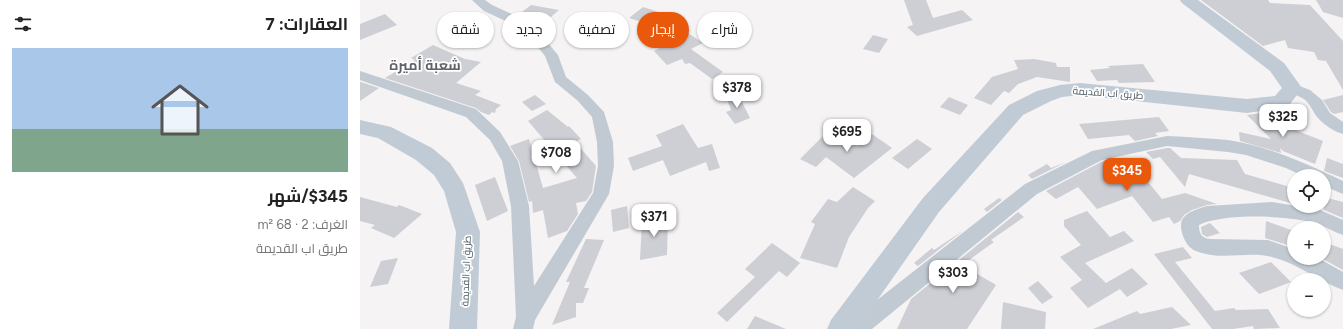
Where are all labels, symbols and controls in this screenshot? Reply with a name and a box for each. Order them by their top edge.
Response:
chip: شقة [437,12,494,48]
chip: جديد [502,12,556,48]
chip: تصفية [564,12,629,48]
chip: إيجار [637,12,689,48]
chip: شراء [697,12,752,48]
icon: filters [12,13,34,35]
text: العقارات: 7 [265,14,348,34]
district label: شعبة أميرة [389,56,461,74]
icon: home [144,74,216,146]
pin: $378 [713,75,761,109]
text: $378 [722,80,752,95]
street label: طريق اب القديمة [1072,84,1144,102]
pin: $325 [1259,104,1307,138]
text: $325 [1268,109,1298,124]
pin: $695 [823,119,871,153]
text: $695 [832,124,862,139]
pin: $708 [532,140,580,174]
text: $708 [541,145,571,160]
pin: $345 [1103,158,1151,192]
text: $345 [1112,163,1142,178]
map controls [1287,169,1331,317]
button: locate [1287,169,1331,213]
text: $345/شهر [268,186,348,206]
pin: $371 [630,204,678,238]
text: $371 [640,209,668,224]
text: الغرف: 2 · 68 m² [257,217,348,232]
button: + [1287,221,1331,265]
street label: طريق اب القديمة [458,235,474,307]
text: طريق اب القديمة [256,241,348,256]
pin: $303 [929,260,977,294]
text: $303 [938,265,968,280]
button: − [1287,273,1331,317]

